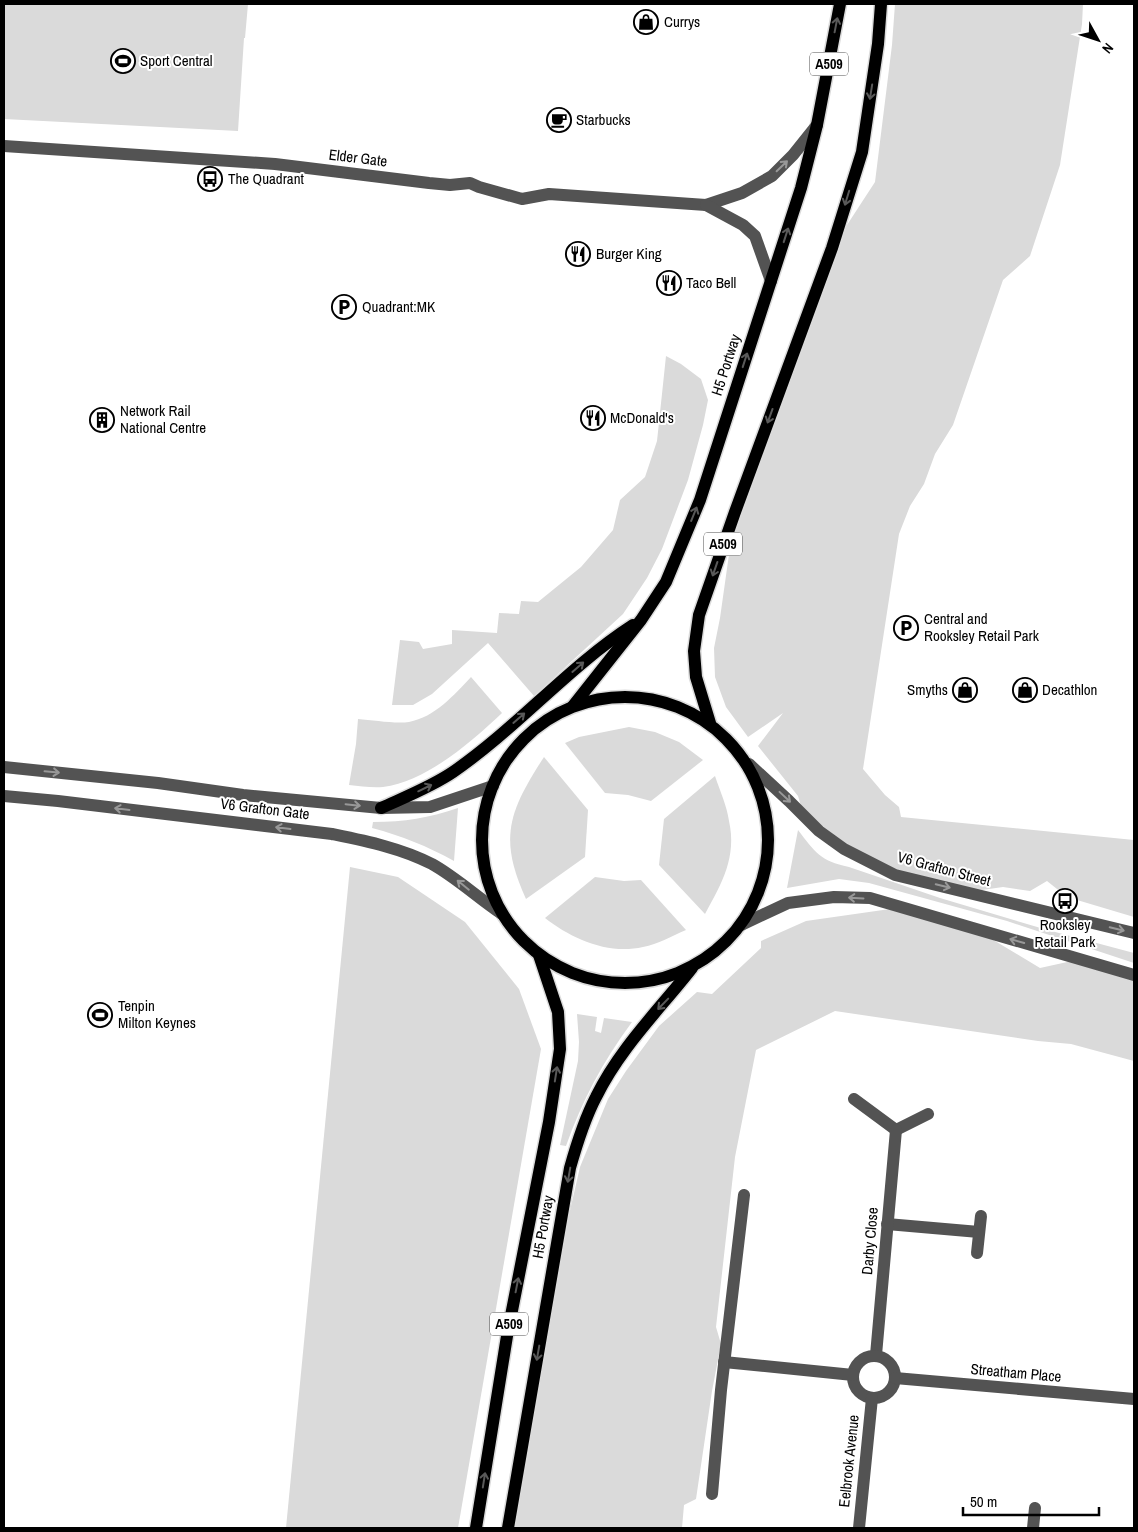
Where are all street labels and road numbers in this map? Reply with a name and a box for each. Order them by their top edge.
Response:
road number: A509 [810,52,848,76]
street label: Elder Gate [328,143,389,172]
street label: H5 Portway [706,331,746,398]
road number: A509 [704,532,742,556]
street label: V6 Grafton Gate [219,793,311,824]
street label: V6 Grafton Street [895,846,994,891]
street label: H5 Portway [527,1193,559,1260]
street label: Darby Close [856,1206,883,1276]
road number: A509 [490,1312,528,1336]
street label: Streatham Place [970,1358,1062,1387]
street label: Eelbrook Avenue [833,1414,864,1508]

